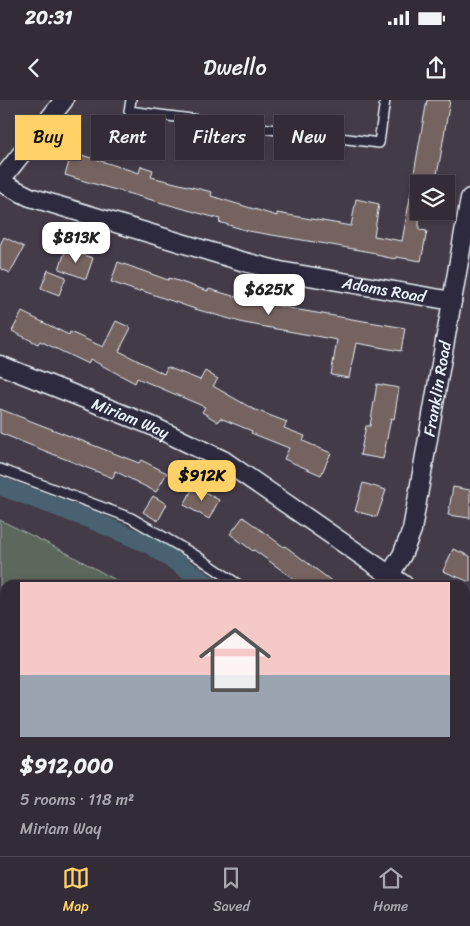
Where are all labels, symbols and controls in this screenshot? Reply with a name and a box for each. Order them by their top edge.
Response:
text: 20:31 [25,1,72,34]
text: Dwello [203,48,267,87]
icon: back [20,54,48,82]
icon: share [422,54,450,82]
chip: Buy [15,115,81,160]
chip: Rent [91,115,165,160]
chip: Filters [175,115,264,160]
chip: New [274,115,344,160]
map controls [410,175,455,220]
button: layers [410,175,455,220]
pin: $813K [41,221,111,264]
text: $813K [53,223,99,252]
street label: Adams Road [339,267,430,311]
pin: $625K [234,274,304,316]
text: $625K [245,275,293,304]
street label: Franklin Road [414,337,460,439]
street label: Miriam Way [88,389,175,447]
pin: $912K [167,460,237,502]
text: $912K [179,461,225,490]
icon: home [190,615,280,705]
text: $912,000 [20,747,114,785]
text: 5 rooms · 118 m² [20,785,134,814]
text: Miriam Way [20,814,102,843]
tab: Map [62,864,90,919]
tab: Saved [213,864,250,919]
tab: Home [373,864,408,919]

